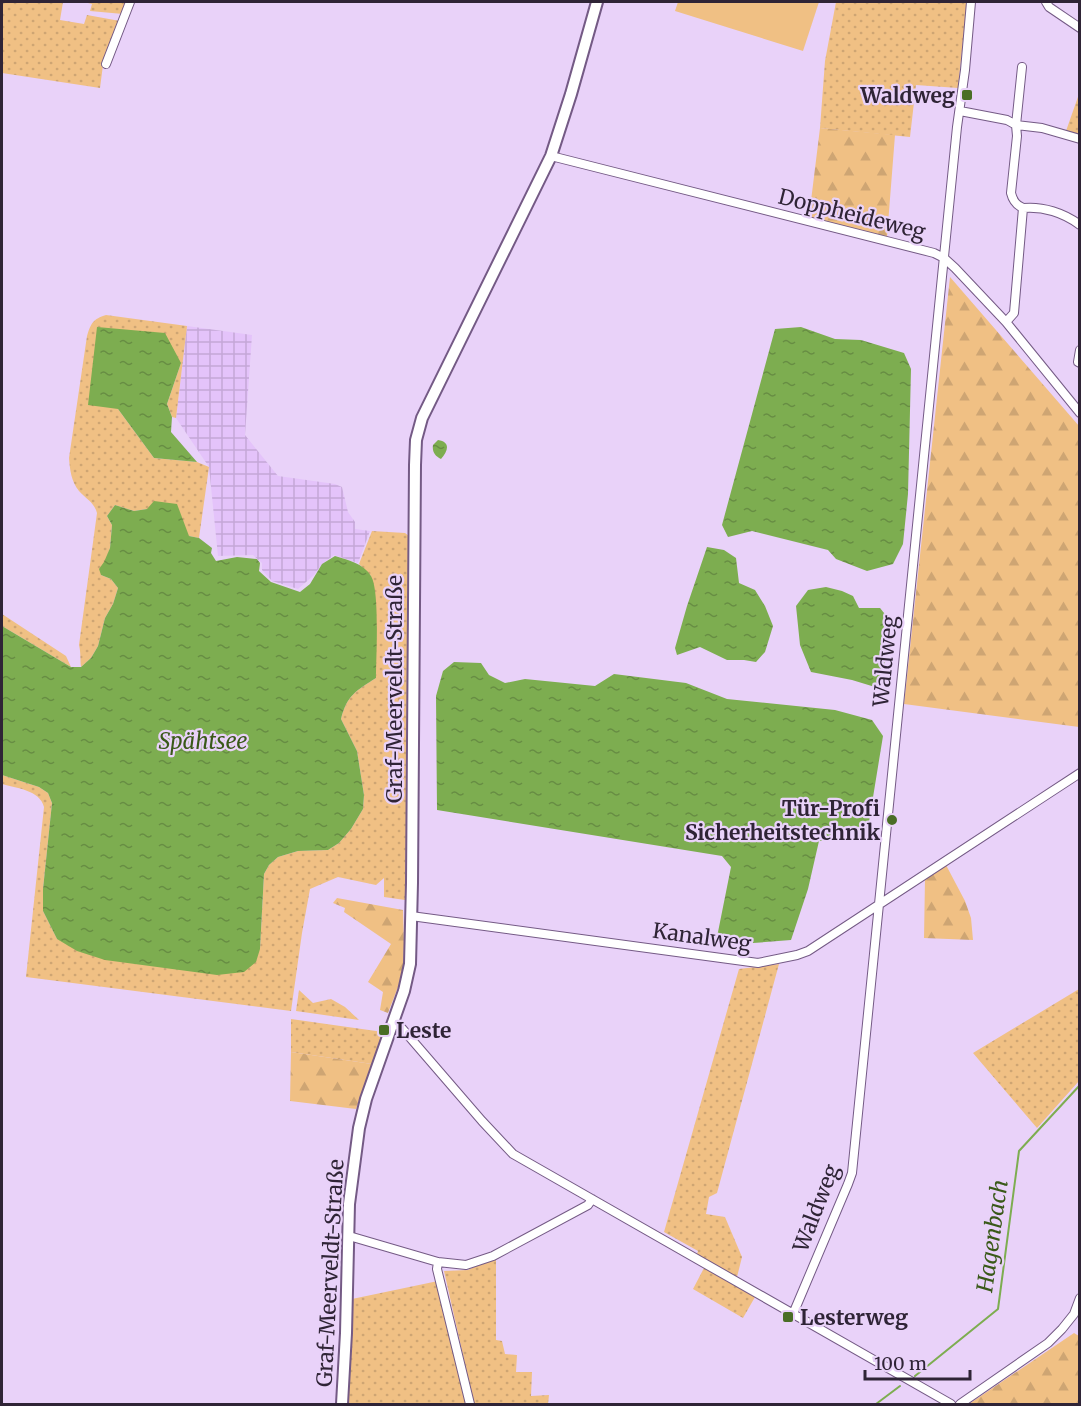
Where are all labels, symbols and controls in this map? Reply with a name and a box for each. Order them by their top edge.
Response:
place label: Waldweg [860,82,955,109]
marker: Waldweg [960,88,974,102]
street label: Doppheideweg [776,183,929,245]
street label: Graf-Meerveldt-Straße [381,575,408,803]
street label: Waldweg [867,614,903,709]
water label: Spähtsee [158,727,248,755]
place label: Tür-Profi Sicherheitstechnik [685,795,880,846]
marker: Tür-Profi Sicherheitstechnik [885,813,899,827]
street label: Kanalweg [651,917,753,957]
place label: Leste [396,1017,451,1044]
marker: Leste [377,1023,391,1037]
street label: Graf-Meerveldt-Straße [311,1158,349,1387]
street label: Waldweg [787,1160,845,1257]
water label: Hagenbach [970,1178,1014,1295]
place label: Lesterweg [800,1304,908,1331]
marker: Lesterweg [781,1310,795,1324]
scale bar [865,1343,970,1381]
text: 100 m [874,1352,927,1375]

